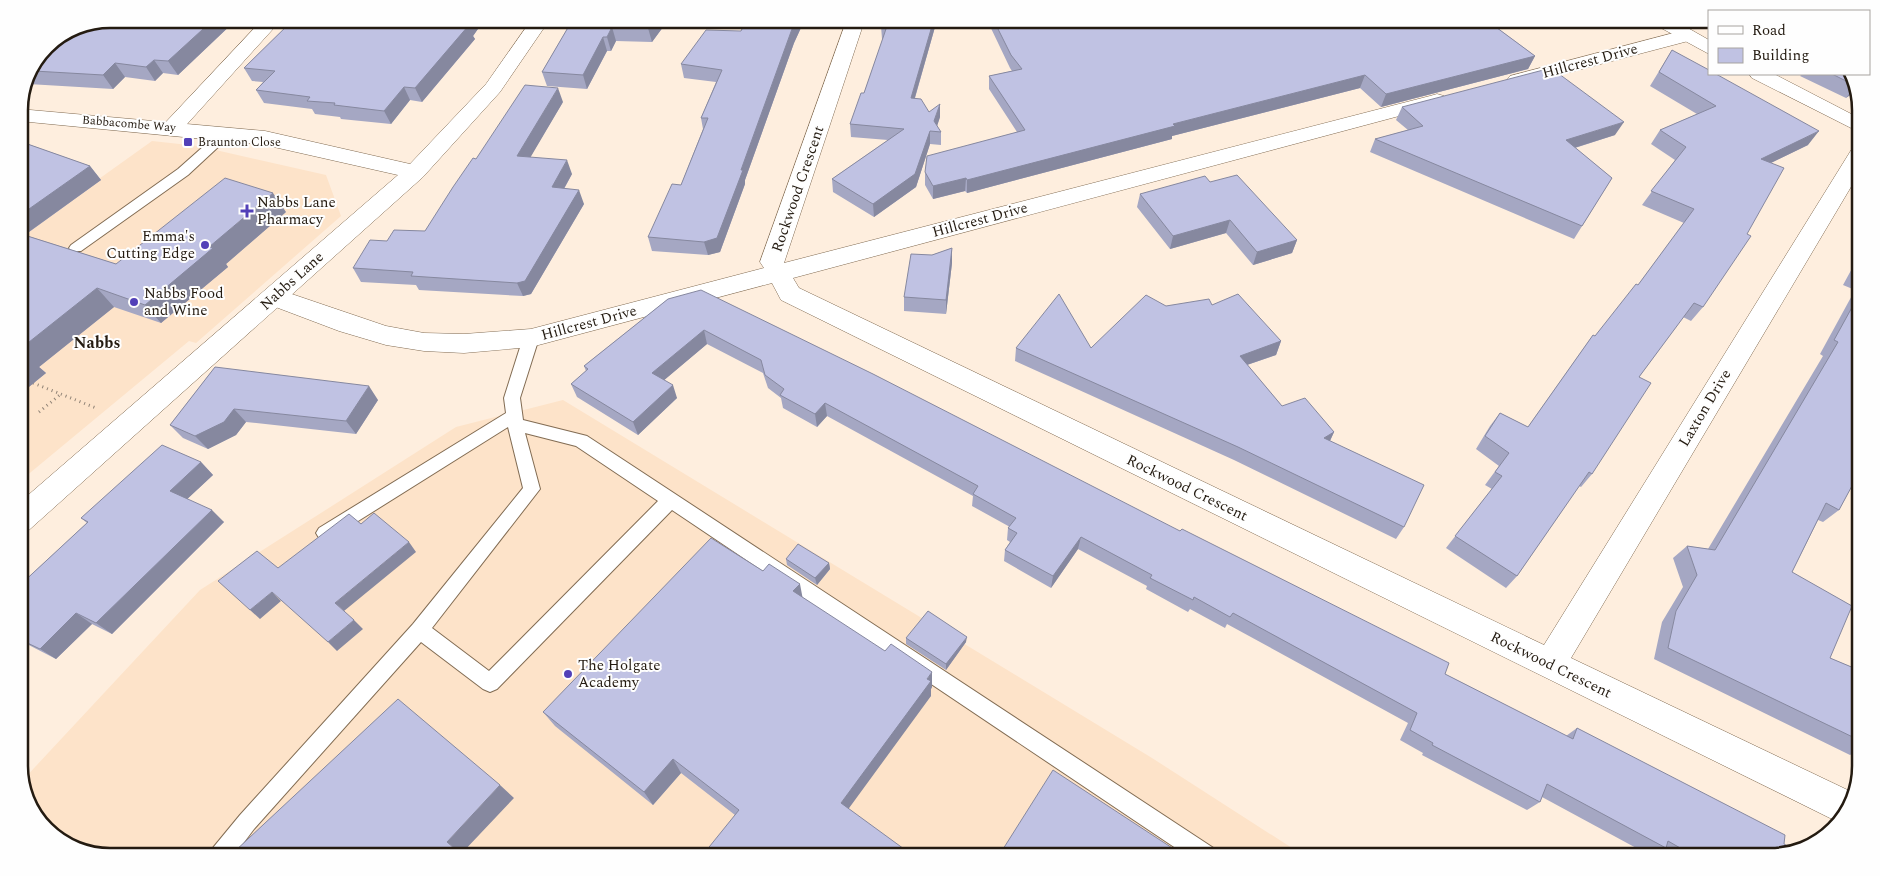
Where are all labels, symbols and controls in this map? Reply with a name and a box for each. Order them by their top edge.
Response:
legend [1708,10,1870,75]
text: Road [1752,19,1786,42]
street label: Hillcrest Drive [1540,37,1640,85]
text: Building [1752,44,1809,67]
street label: Babbacombe Way [81,110,178,138]
street label: Rockwood Crescent [766,123,830,255]
place label: Braunton Close [198,133,281,152]
marker: Braunton Close [182,136,194,148]
place label: Nabbs Lane Pharmacy [257,191,336,231]
street label: Hillcrest Drive [930,196,1030,244]
marker: Nabbs Lane Pharmacy [241,205,253,217]
place label: Emma's Cutting Edge [106,225,195,265]
marker: Emma's Cutting Edge [199,239,211,251]
street label: Nabbs Lane [255,246,329,316]
place label: Nabbs Food and Wine [144,282,224,322]
marker: Nabbs Food and Wine [128,296,140,308]
street label: Hillcrest Drive [539,299,639,347]
district label: Nabbs [74,331,120,355]
street label: Laxton Drive [1673,365,1737,451]
street label: Rockwood Crescent [1122,449,1252,527]
street label: Rockwood Crescent [1486,626,1616,704]
place label: The Holgate Academy [578,654,660,694]
marker: The Holgate Academy [562,668,574,680]

